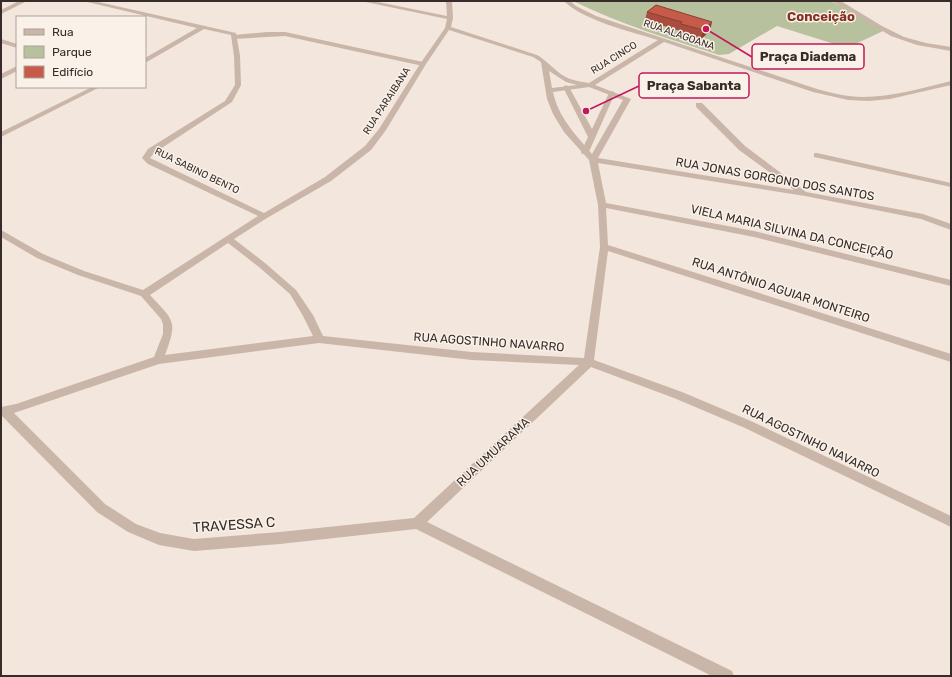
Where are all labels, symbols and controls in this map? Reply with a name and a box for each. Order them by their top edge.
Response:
district label: Conceição [787,9,855,24]
legend [16,16,146,88]
street label: RUA ALAGOANA [642,17,717,53]
text: Rua [52,25,74,39]
street label: RUA CINCO [589,39,639,77]
callout: Praça Diadema [752,44,864,69]
text: Parque [52,45,92,59]
text: Praça Diadema [760,49,856,64]
text: Edifício [52,65,93,79]
street label: RUA PARAIBANA [361,65,413,137]
callout: Praça Sabanta [639,73,749,98]
text: Praça Sabanta [647,78,741,93]
street label: RUA SABINO BENTO [153,145,242,197]
street label: RUA JONAS GORGONO DOS SANTOS [674,155,876,203]
street label: VIELA MARIA SILVINA DA CONCEIÇÃO [689,202,895,262]
street label: RUA ANTÔNIO AGUIAR MONTEIRO [690,255,872,325]
street label: RUA AGOSTINHO NAVARRO [413,330,565,354]
street label: RUA AGOSTINHO NAVARRO [740,402,882,480]
street label: RUA UMUARAMA [454,415,532,489]
street label: TRAVESSA C [192,514,276,536]

